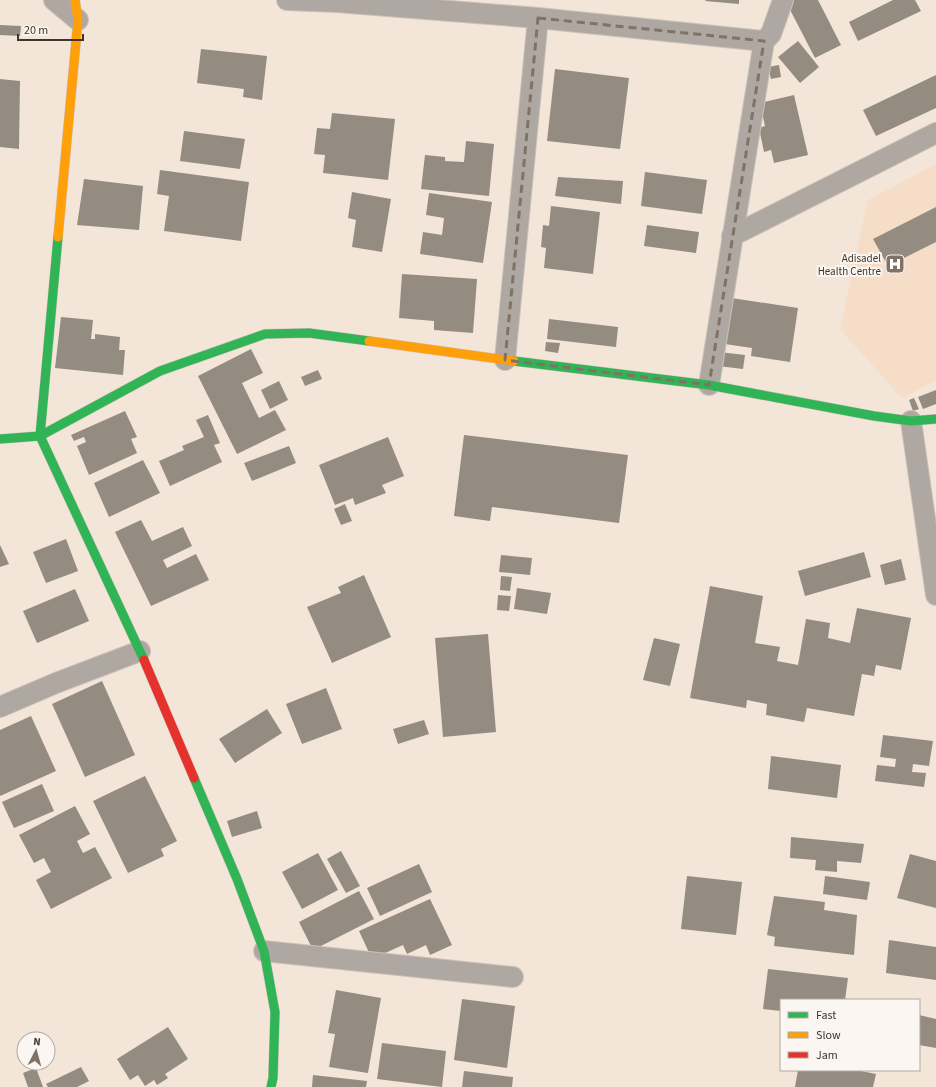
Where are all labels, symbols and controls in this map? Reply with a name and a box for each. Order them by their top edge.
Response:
scale bar [18,16,83,42]
text: 20 m [24,22,48,39]
place label: Adisadel Health Centre [818,251,882,279]
hospital icon: Adisadel Health Centre [884,253,906,275]
legend [780,999,920,1071]
text: Fast [816,1007,836,1024]
text: Slow [816,1027,841,1044]
north arrow [16,1031,56,1071]
text: N [33,1034,41,1049]
text: Jam [816,1047,838,1064]

